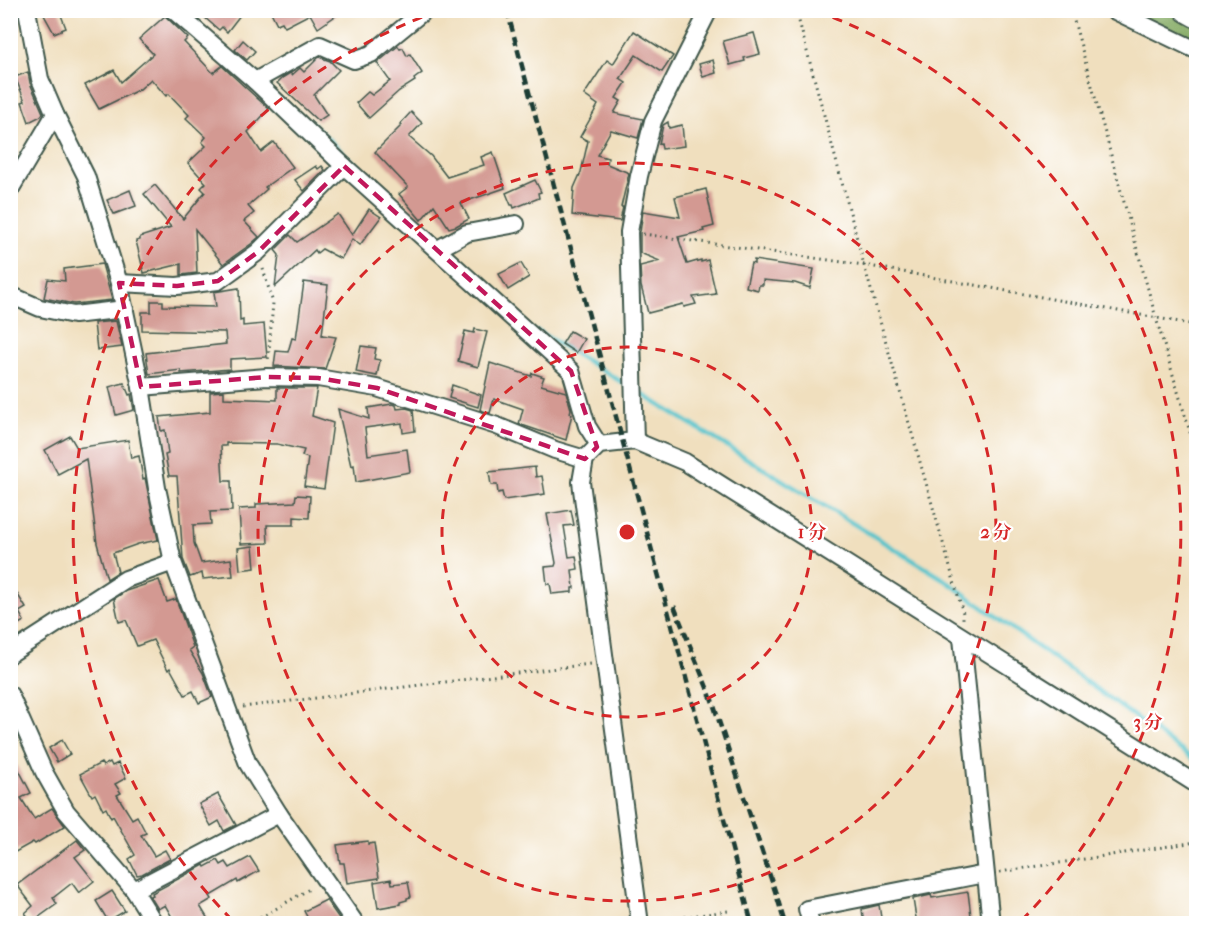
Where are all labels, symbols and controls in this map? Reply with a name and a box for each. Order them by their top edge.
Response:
centre of rings [617,522,637,542]
text: 1 分 [798,522,826,543]
text: 2 分 [980,522,1012,543]
text: 3 分 [1133,712,1163,733]

